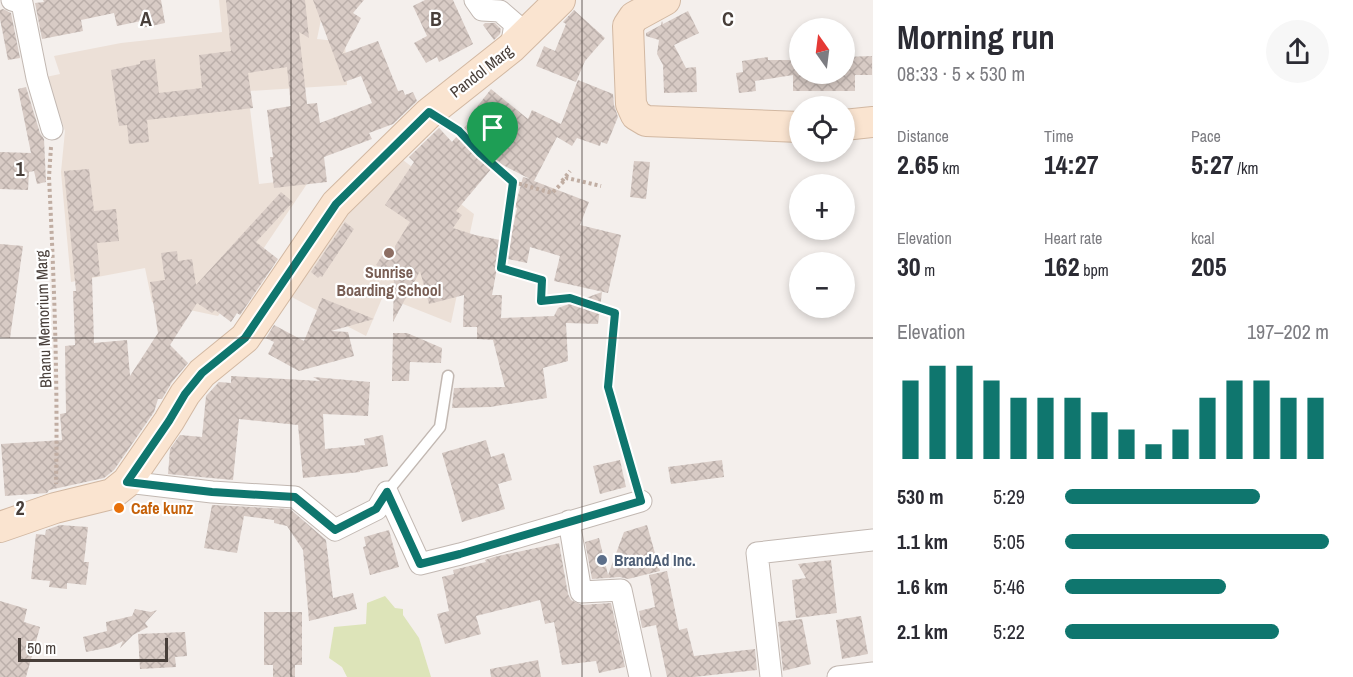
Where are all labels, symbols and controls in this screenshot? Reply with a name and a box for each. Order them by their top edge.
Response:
text: A [140,5,152,32]
text: B [430,5,442,32]
text: C [722,5,734,32]
text: Morning run [897,15,1055,59]
north arrow [789,18,855,84]
map controls [789,18,855,318]
button: share [1266,20,1329,83]
street label: Pandol Marg [445,39,518,103]
text: 08:33 · 5 × 530 m [897,60,1025,87]
button: locate [789,96,855,162]
pin [467,102,518,164]
icon: arrive [476,111,509,144]
text: Distance [897,125,949,147]
text: Time [1044,125,1074,147]
text: Pace [1191,125,1221,147]
text: 2.65 [897,147,939,182]
text: 14:27 [1044,147,1099,182]
text: 5:27 [1191,147,1234,182]
text: 1 [15,155,25,182]
text: km [939,157,960,179]
text: /km [1234,157,1258,179]
button: + [789,174,855,240]
text: Elevation [897,227,952,249]
text: Heart rate [1044,227,1102,249]
text: kcal [1191,227,1214,249]
marker: Sunrise Boarding School [382,246,396,260]
street label: Bhanu Memorium Marg [30,249,56,388]
text: 30 [897,249,921,284]
text: 162 [1044,249,1080,284]
text: 205 [1191,249,1227,284]
button: − [789,252,855,318]
text: m [921,259,935,281]
text: bpm [1080,259,1109,281]
place label: Sunrise Boarding School [337,261,441,301]
text: Elevation [897,318,965,345]
text: 197–202 m [1247,318,1329,345]
text: 530 m [897,483,944,510]
text: 5:29 [993,483,1025,510]
text: 2 [15,494,25,521]
place label: Cafe kunz [131,497,193,519]
marker: Cafe kunz [112,501,126,515]
text: 1.1 km [897,528,948,555]
text: 5:05 [993,528,1025,555]
place label: BrandAd Inc. [614,549,696,571]
marker: BrandAd Inc. [595,553,609,567]
text: 1.6 km [897,573,948,600]
text: 5:46 [993,573,1025,600]
text: 2.1 km [897,618,948,645]
text: 5:22 [993,618,1025,645]
scale bar [18,635,168,662]
text: 50 m [27,637,56,659]

